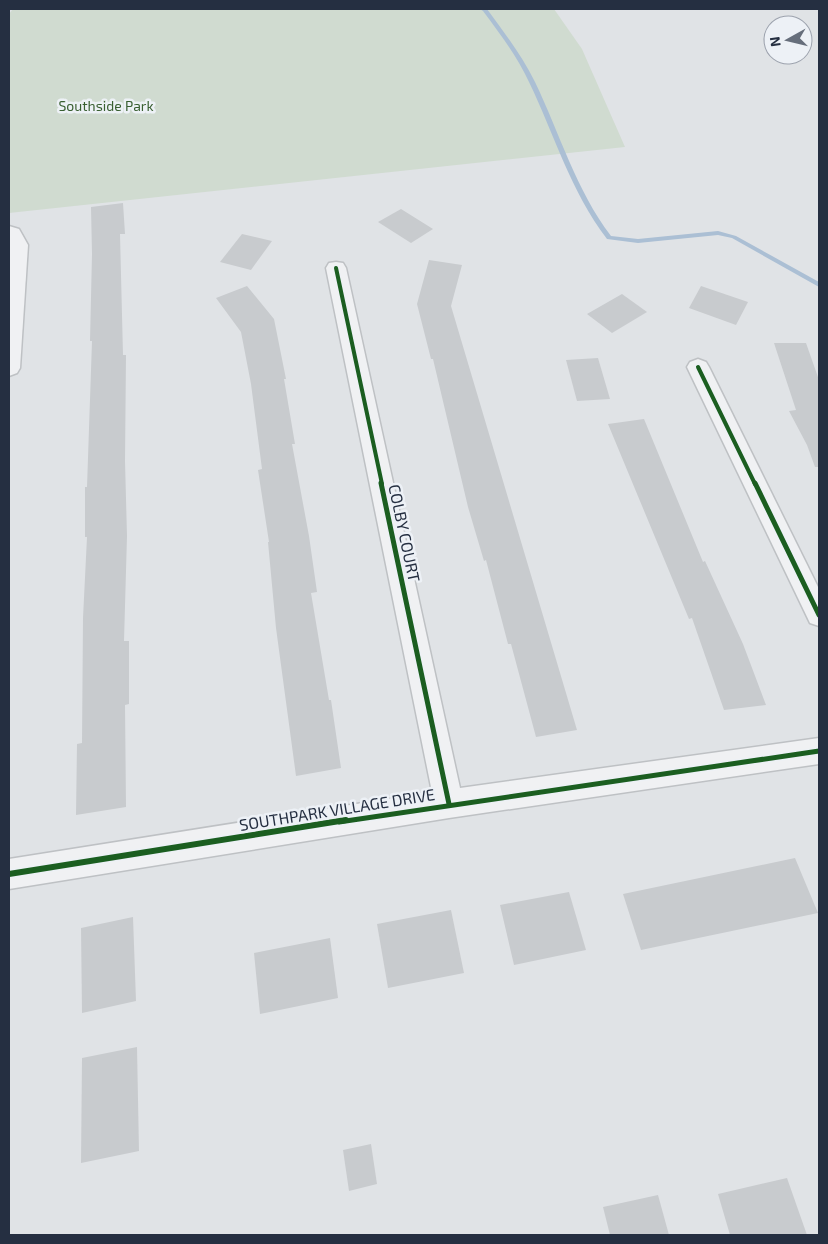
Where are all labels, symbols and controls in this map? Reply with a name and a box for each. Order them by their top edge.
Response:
north arrow [763,15,813,65]
text: N [766,36,784,48]
park label: Southside Park [58,97,154,114]
street label: COLBY COURT [385,483,425,583]
street label: SOUTHPARK VILLAGE DRIVE [238,784,436,834]

